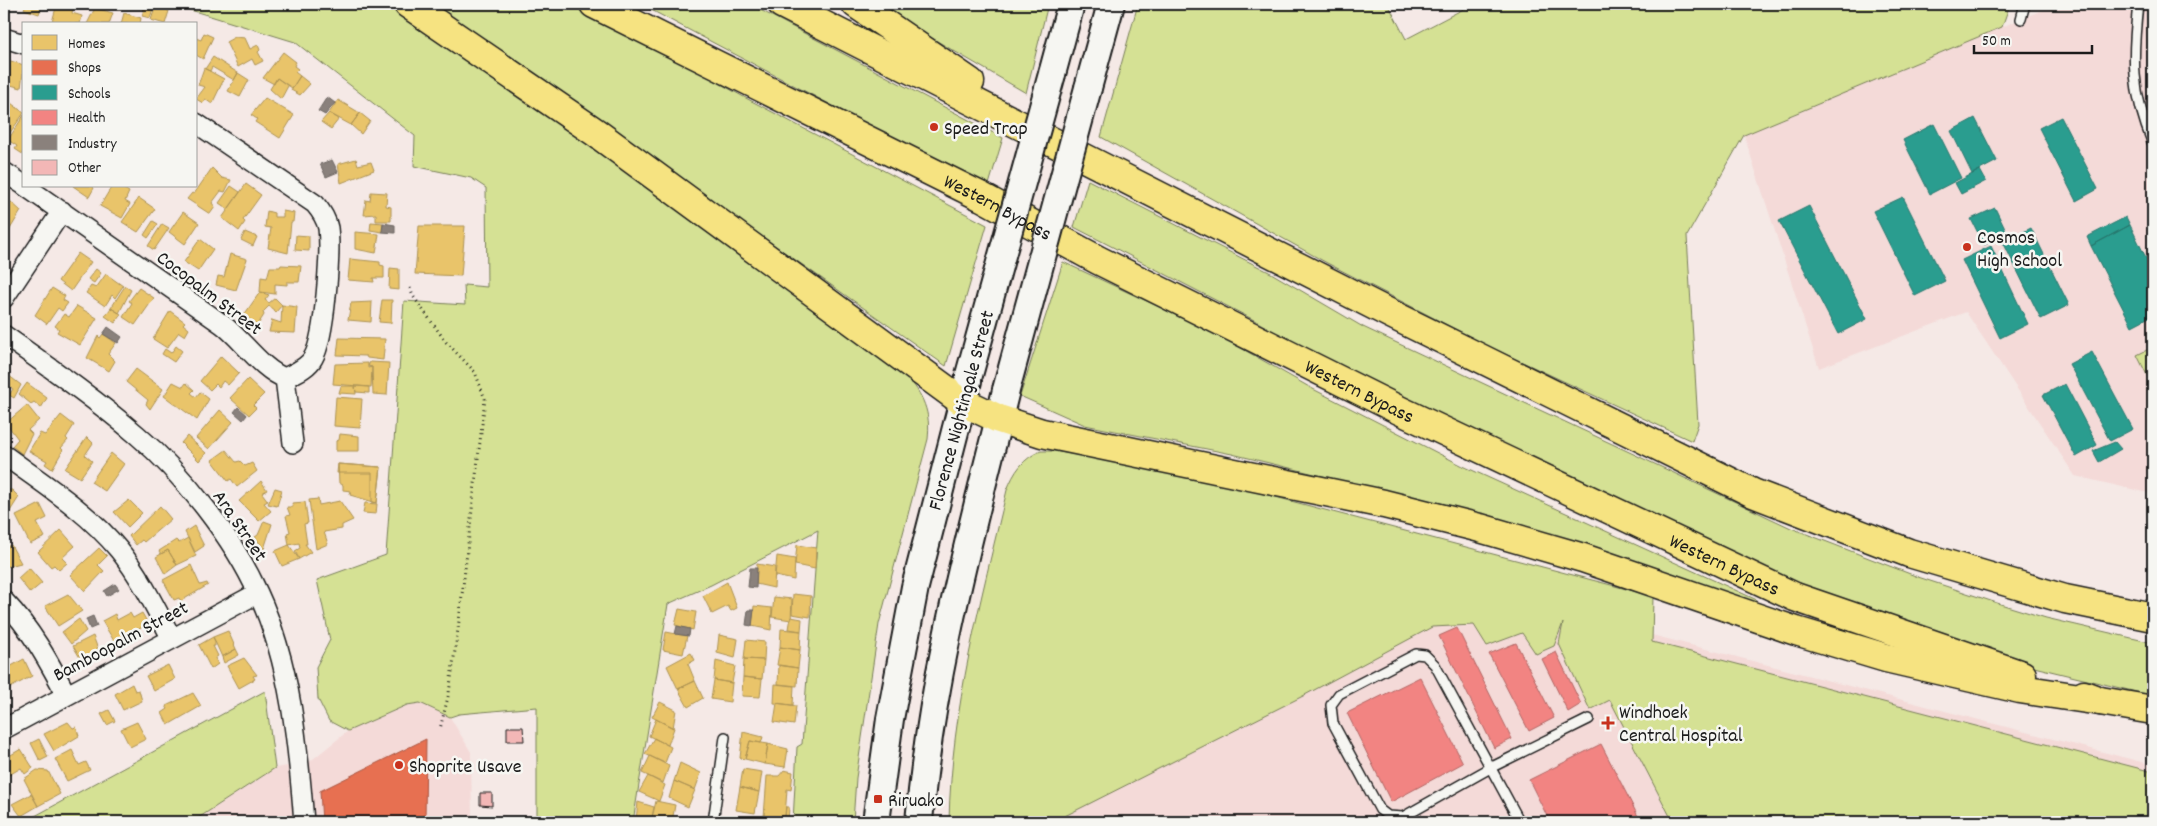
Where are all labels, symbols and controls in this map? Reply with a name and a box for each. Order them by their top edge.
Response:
legend [22,22,198,188]
scale bar [1974,22,2092,54]
text: 50 m [1982,31,2011,53]
text: Homes [68,34,106,56]
text: Shops [68,58,101,80]
text: Schools [68,84,111,106]
text: Health [68,108,105,130]
place label: Speed Trap [944,116,1028,144]
marker: Speed Trap [928,121,940,133]
text: Industry [68,134,117,156]
text: Other [68,158,102,180]
street label: Western Bypass [938,169,1056,249]
place label: Cosmos High School [1977,225,2062,276]
marker: Cosmos High School [1961,241,1973,253]
street label: Cocopalm Street [149,245,267,343]
street label: Florence Nightingale Street [923,308,1003,514]
street label: Western Bypass [1299,354,1418,432]
street label: Ara Street [204,485,273,568]
street label: Western Bypass [1664,528,1783,605]
street label: Bamboopalm Street [49,595,194,690]
place label: Windhoek Central Hospital [1619,700,1743,751]
marker: Windhoek Central Hospital [1601,716,1615,730]
place label: Shoprite Usave [409,754,522,782]
marker: Shoprite Usave [393,759,405,771]
place label: Riruako [888,788,944,816]
marker: Riruako [872,793,884,805]

